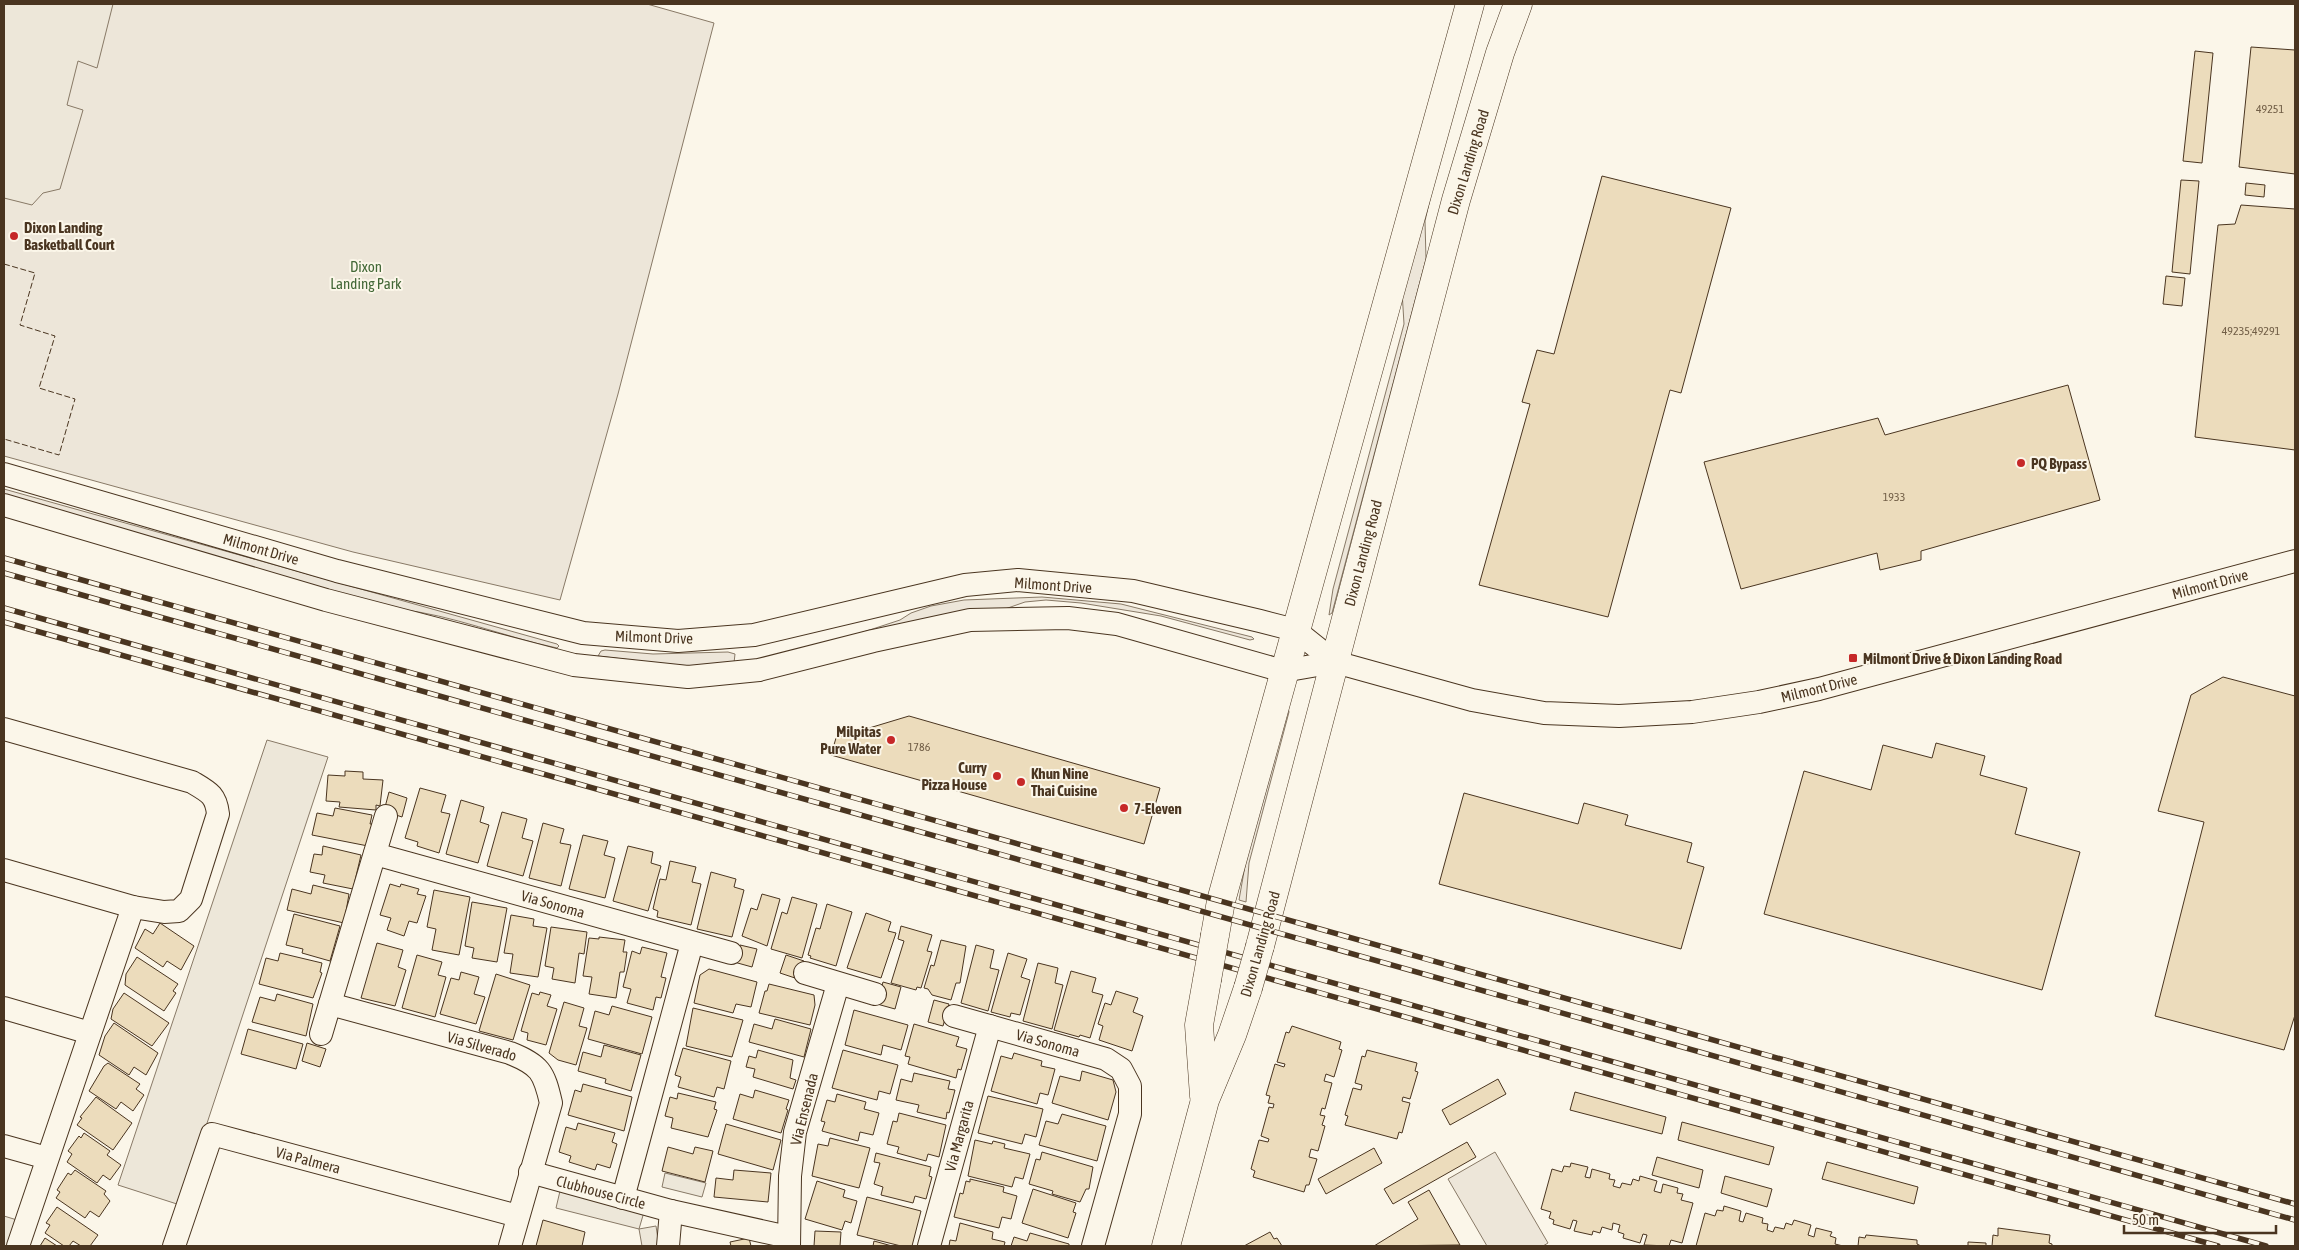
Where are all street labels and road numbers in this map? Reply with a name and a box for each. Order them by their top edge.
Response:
street label: Dixon Landing Road [1444,107,1492,217]
street label: Dixon Landing Road [1341,498,1385,608]
street label: Milmont Drive [221,530,301,568]
street label: Milmont Drive [2170,566,2250,602]
street label: Milmont Drive [1013,574,1093,596]
street label: Milmont Drive [615,627,694,647]
street label: Milmont Drive [1779,670,1859,706]
street label: Via Sonoma [519,887,587,921]
street label: Dixon Landing Road [1237,889,1283,999]
street label: Via Sonoma [1014,1026,1082,1060]
street label: Via Silverado [445,1028,519,1064]
street label: Via Ensenada [787,1071,821,1147]
street label: Via Margarita [941,1098,977,1174]
street label: Via Palmera [274,1143,342,1177]
street label: Clubhouse Circle [555,1172,648,1212]

